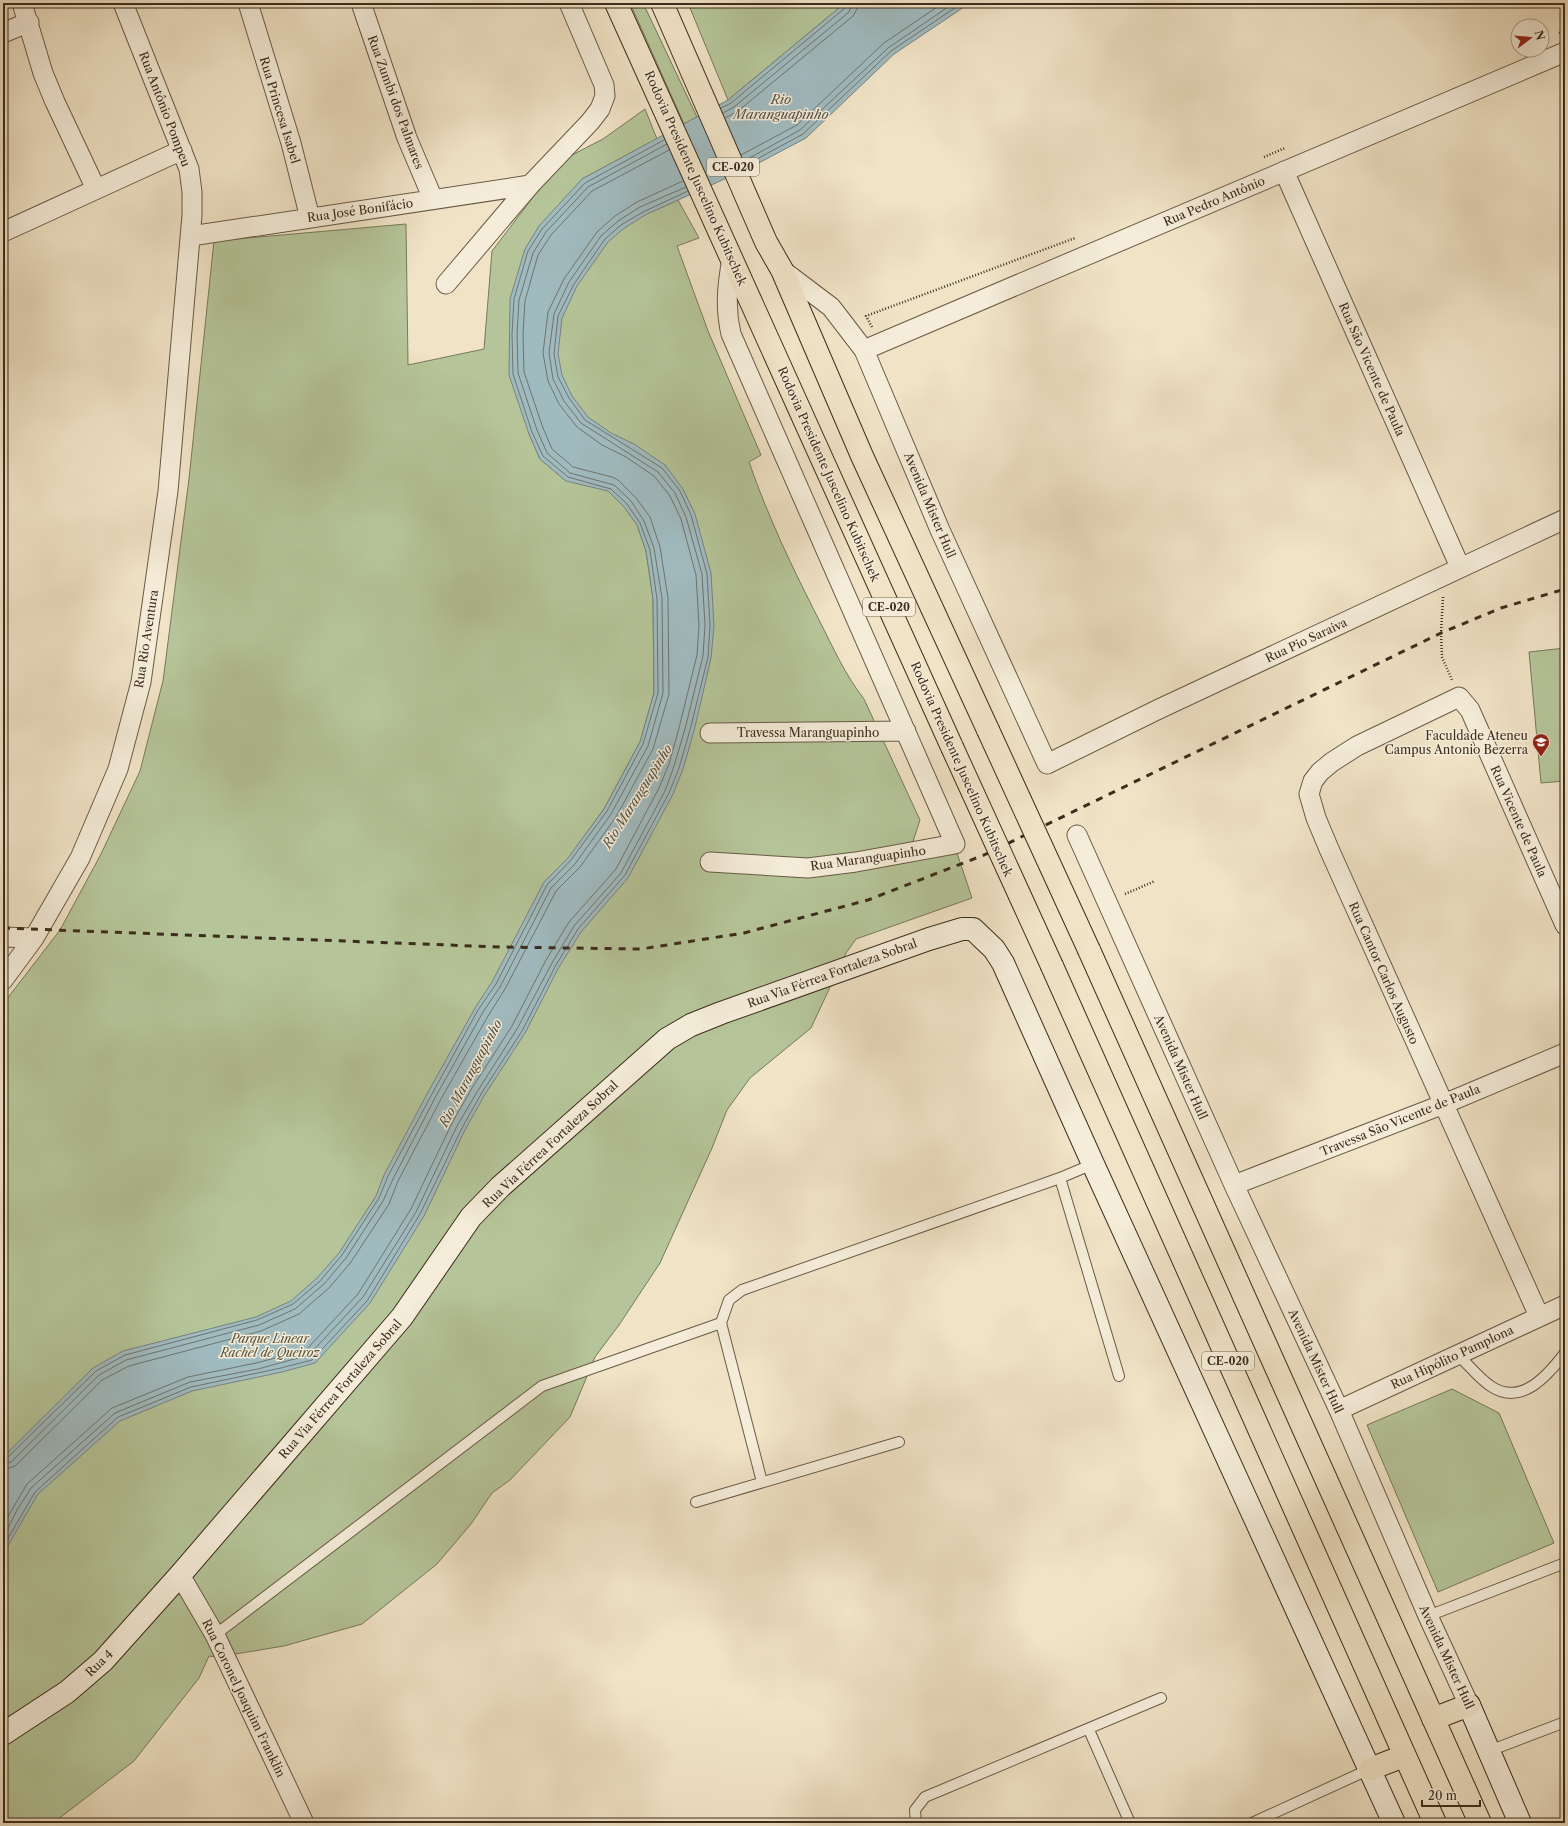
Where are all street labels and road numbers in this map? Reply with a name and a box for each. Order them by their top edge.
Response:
street label: Rua Zumbi dos Palmares [365,33,427,171]
street label: Rua Antônio Pompeu [136,49,194,169]
street label: Rua Princesa Isabel [257,55,304,166]
street label: Rodovia Presidente Juscelino Kubitschek [642,68,751,289]
road number: CE-020 [707,158,759,176]
street label: Rua Pedro Antônio [1161,173,1267,229]
street label: Rua José Bonifácio [306,195,414,225]
street label: Rua São Vicente de Paula [1336,300,1409,439]
street label: Rodovia Presidente Juscelino Kubitschek [775,364,884,585]
street label: Avenida Mister Hull [901,449,959,561]
street label: Rua Rio Aventura [131,588,161,689]
road number: CE-020 [863,598,915,616]
street label: Rua Pio Saraiva [1263,614,1350,665]
street label: Rodovia Presidente Juscelino Kubitschek [908,659,1017,880]
street label: Travessa Maranguapinho [737,725,879,740]
street label: Rua Vicente de Paula [1488,763,1551,880]
street label: Rua Maranguapinho [809,842,927,874]
street label: Rua Cantor Carlos Augusto [1346,899,1422,1047]
street label: Rua Via Férrea Fortaleza Sobral [745,935,919,1011]
street label: Avenida Mister Hull [1151,1011,1211,1122]
street label: Rua Via Férrea Fortaleza Sobral [479,1077,621,1211]
street label: Travessa São Vicente de Paula [1318,1081,1483,1159]
street label: Avenida Mister Hull [1285,1306,1347,1416]
street label: Rua Via Férrea Fortaleza Sobral [275,1316,405,1462]
street label: Rua Hipólito Pamplona [1388,1322,1516,1392]
road number: CE-020 [1202,1352,1254,1370]
street label: Avenida Mister Hull [1416,1602,1478,1712]
street label: Rua Coronel Joaquim Franklin [199,1616,289,1780]
street label: Rua 4 [82,1646,116,1680]

